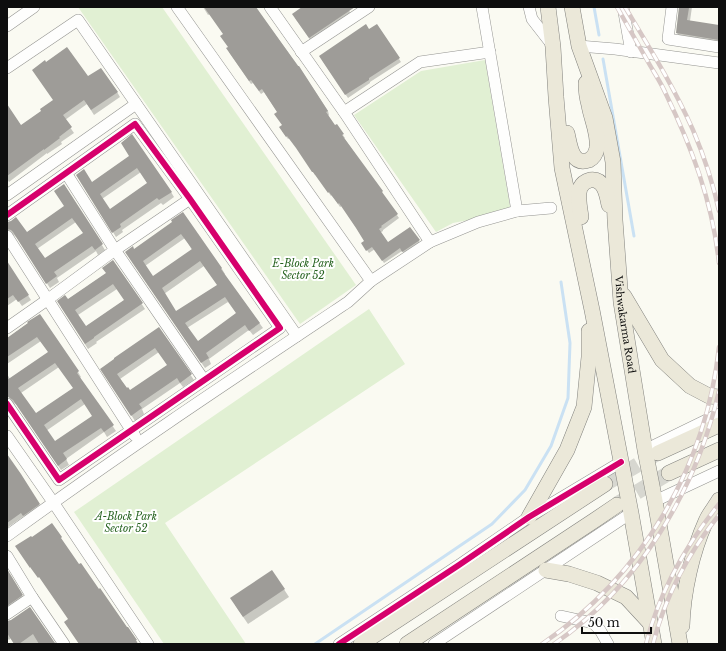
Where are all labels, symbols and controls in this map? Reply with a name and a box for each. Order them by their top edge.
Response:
park label: E-Block Park Sector 52 [271,257,334,282]
street label: Vishwakarma Road [612,274,639,375]
park label: A-Block Park Sector 52 [93,510,157,535]
scale bar [582,609,651,635]
text: 50 m [588,615,620,630]

